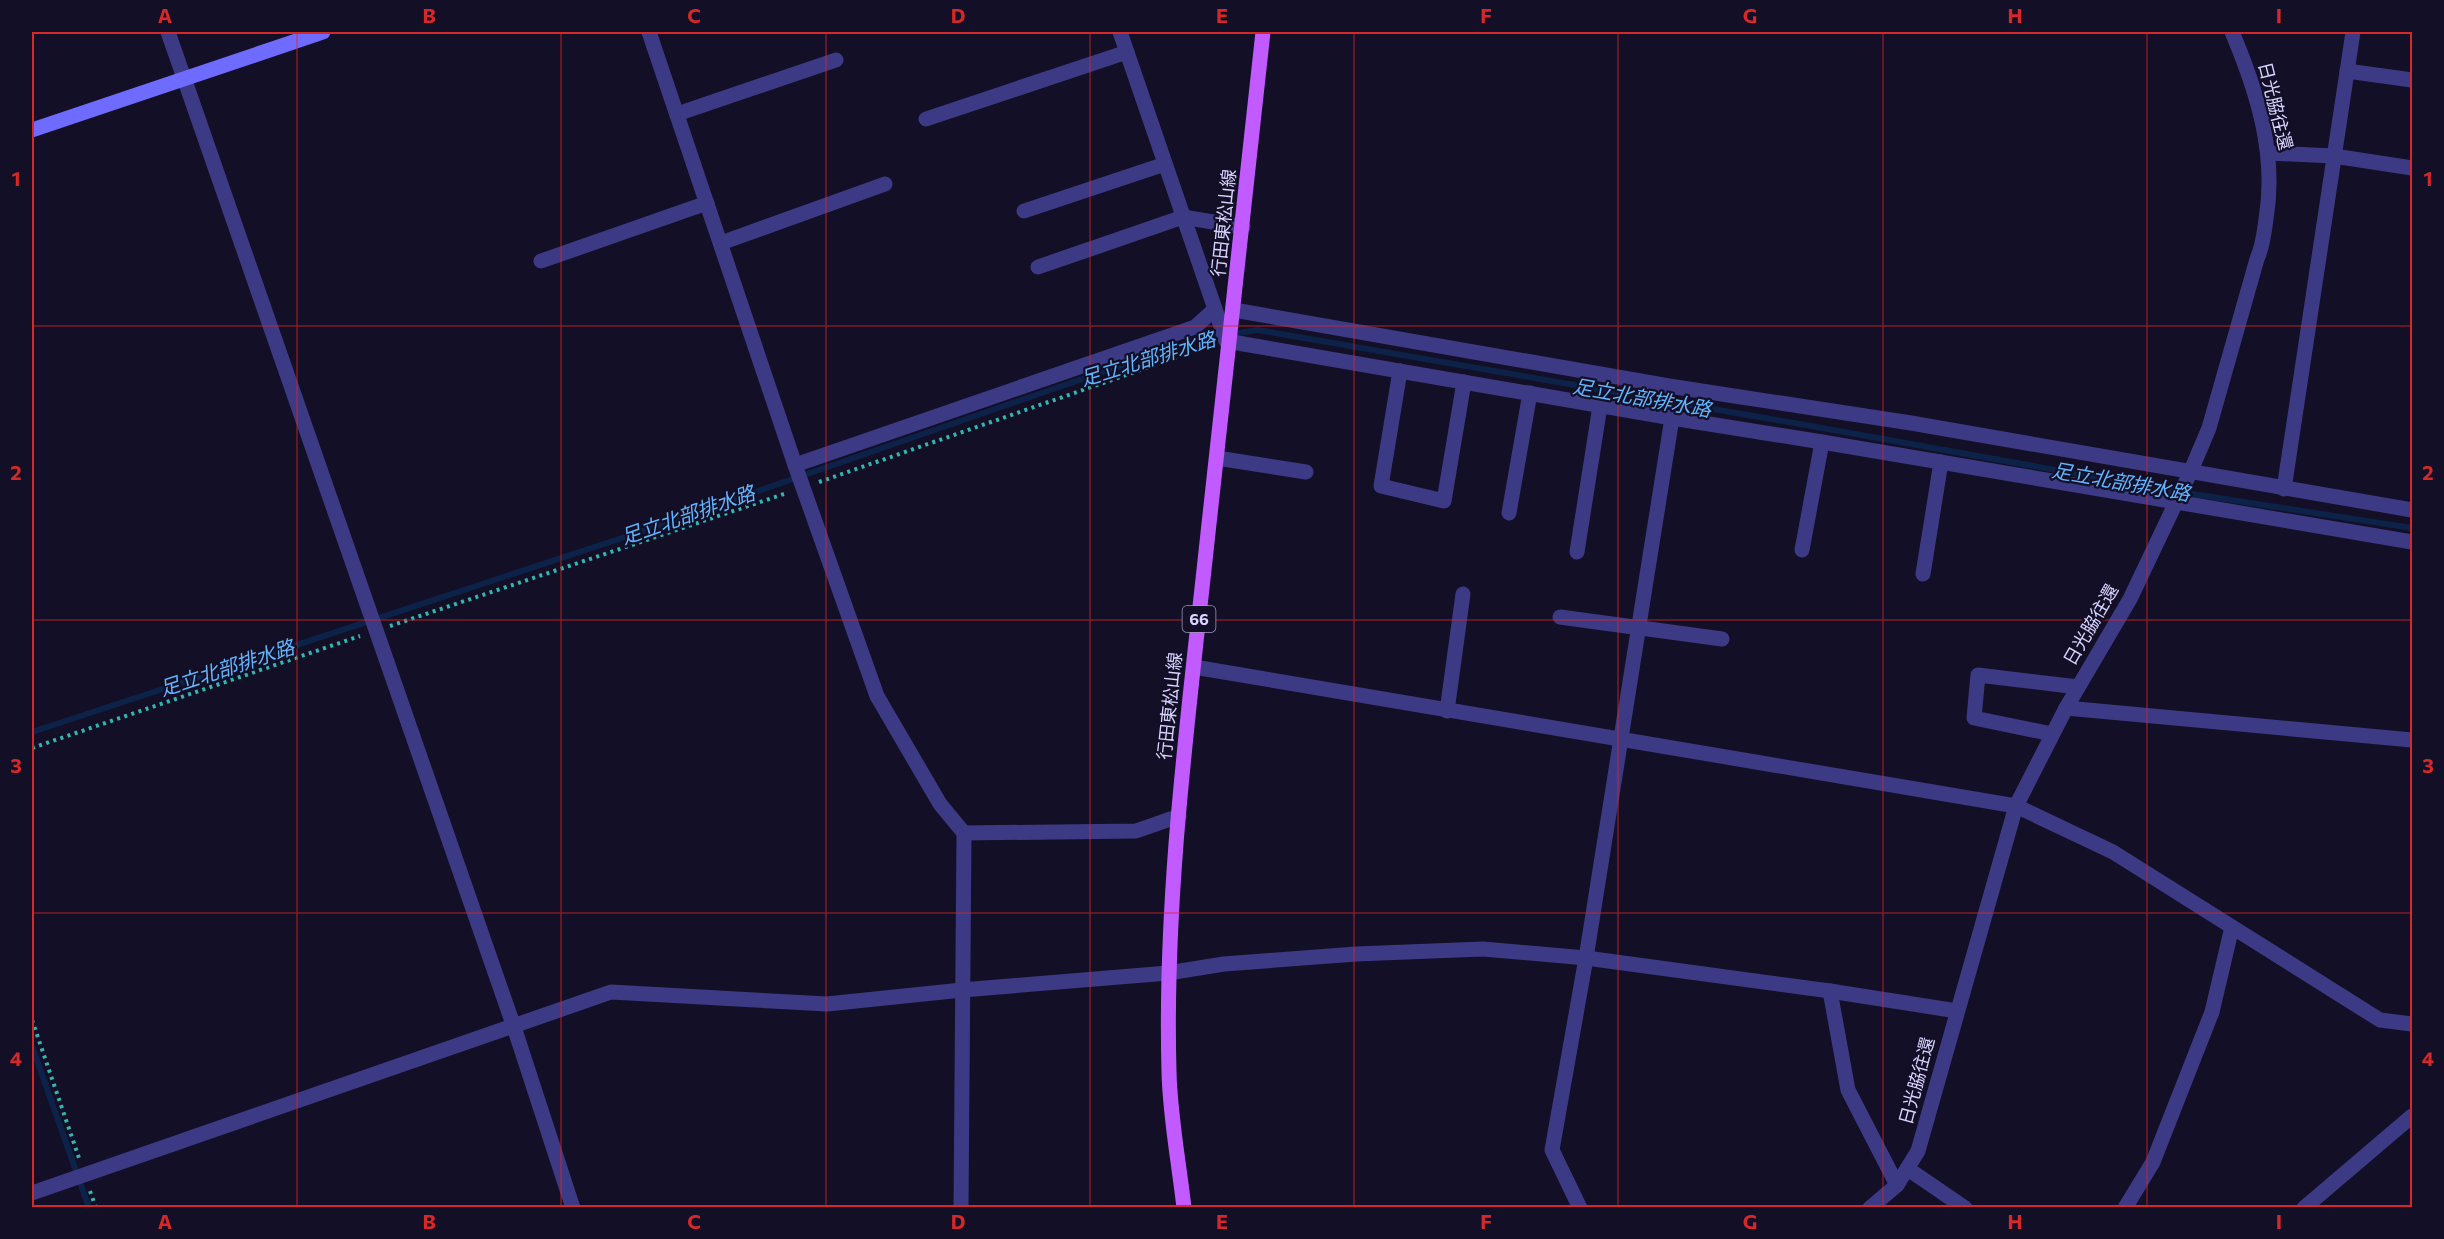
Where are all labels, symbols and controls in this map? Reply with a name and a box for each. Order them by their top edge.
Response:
text: A [158,3,172,27]
text: B [422,3,436,27]
text: C [687,3,701,27]
text: D [951,3,965,27]
text: E [1216,3,1228,27]
text: F [1480,3,1492,27]
text: G [1743,3,1757,27]
text: H [2008,3,2023,27]
text: I [2276,3,2282,27]
street label: 日光脇往還 [2254,59,2298,152]
text: 1 [11,166,21,190]
text: 1 [2423,166,2433,190]
street label: 行田東松山線 [1206,168,1240,278]
water label: 足立北部排水路 [1077,326,1220,390]
water label: 足立北部排水路 [1571,373,1715,421]
water label: 足立北部排水路 [2050,457,2194,505]
text: 2 [10,460,22,484]
text: 2 [2422,460,2434,484]
water label: 足立北部排水路 [618,479,760,548]
street label: 日光脇往還 [2058,580,2122,669]
road number: 66 [1182,606,1216,632]
water label: 足立北部排水路 [156,633,299,700]
street label: 行田東松山線 [1152,651,1186,761]
text: 3 [10,753,22,777]
text: 3 [2422,753,2434,777]
street label: 日光脇往還 [1894,1034,1938,1127]
text: 4 [10,1046,22,1070]
text: 4 [2422,1046,2434,1070]
text: A [158,1209,172,1233]
text: B [422,1209,436,1233]
text: C [687,1209,701,1233]
text: D [951,1209,965,1233]
text: E [1216,1209,1228,1233]
text: F [1480,1209,1492,1233]
text: G [1743,1209,1757,1233]
text: H [2008,1209,2023,1233]
text: I [2276,1209,2282,1233]

